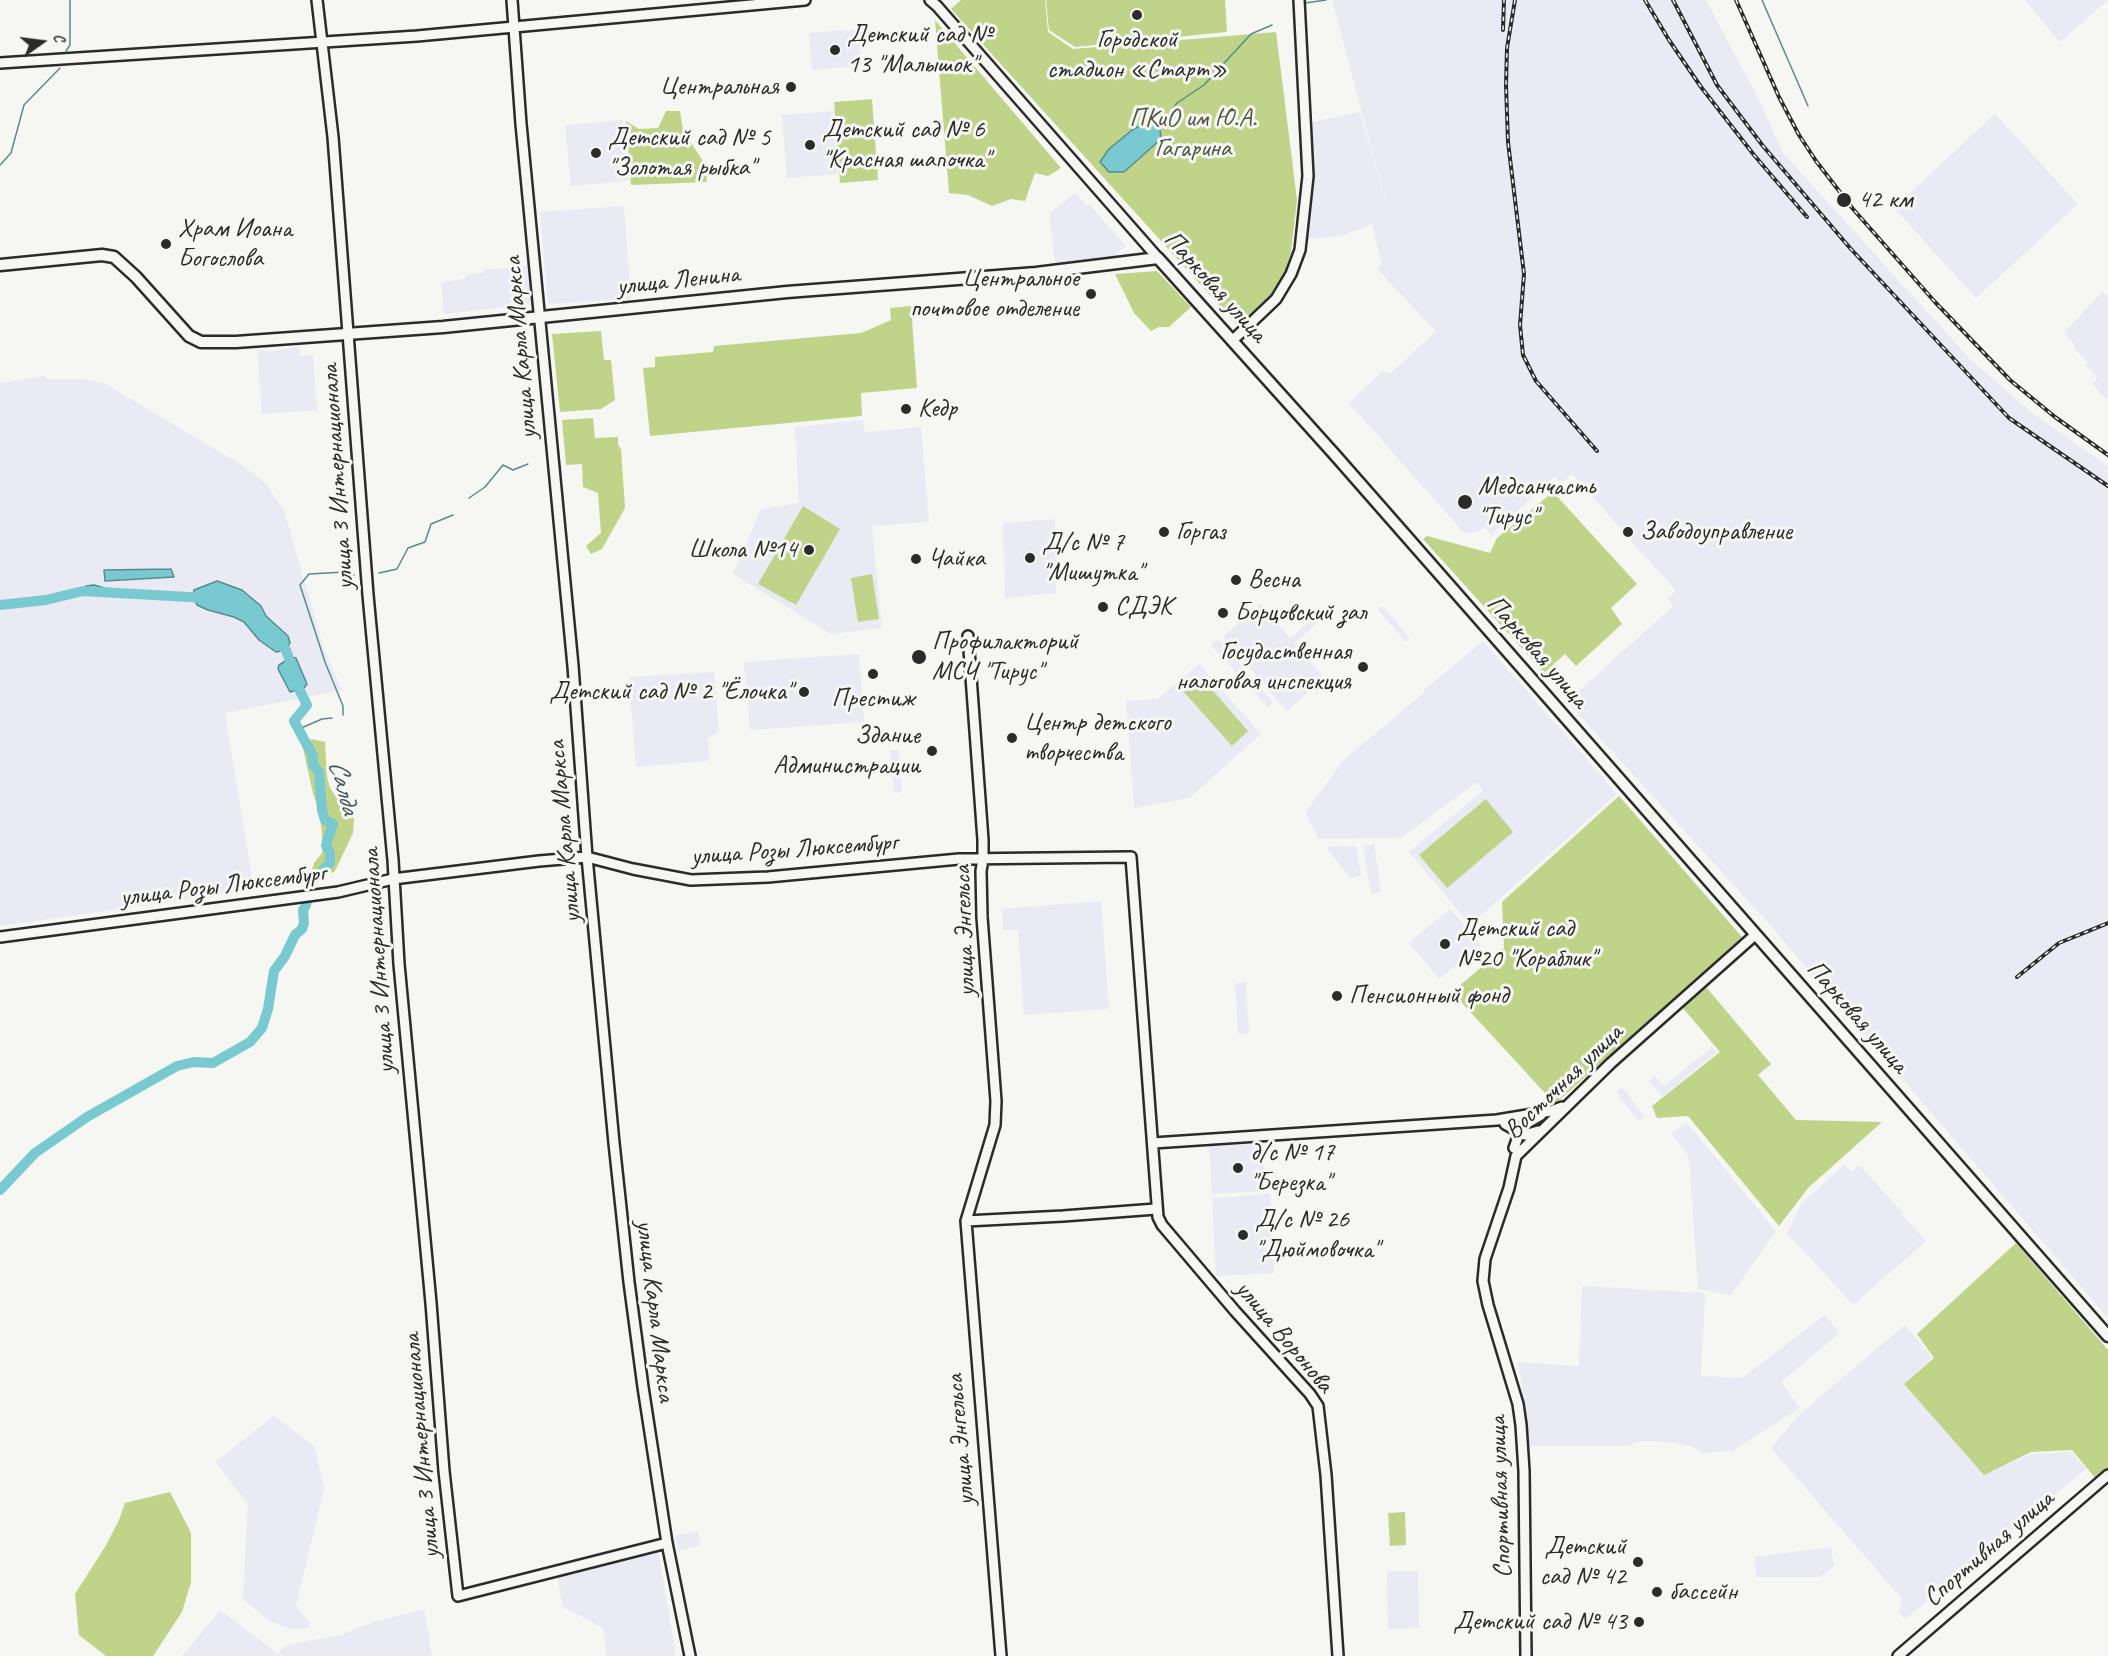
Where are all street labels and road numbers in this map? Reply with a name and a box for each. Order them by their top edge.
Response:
street label: Парковая улица [1157,225,1273,349]
street label: улица Карла Маркса [497,255,545,441]
street label: улица Ленина [615,259,741,303]
street label: улица 3 Интернационала [315,363,361,591]
street label: Парковая улица [1479,589,1595,715]
street label: улица Карла Маркса [541,739,589,925]
street label: улица Розы Люксембург [690,827,898,873]
street label: улица 3 Интернационала [356,847,402,1075]
street label: улица Розы Люксембург [119,858,327,914]
street label: улица Энгельса [947,865,983,997]
street label: Парковая улица [1799,954,1915,1080]
street label: Восточная улица [1498,1018,1630,1146]
street label: улица Карла Маркса [628,1218,682,1404]
street label: улица Воронова [1228,1274,1340,1400]
street label: улица 3 Интернационала [397,1332,447,1560]
street label: улица Энгельса [940,1373,982,1507]
street label: Спортивная улица [1483,1415,1519,1579]
street label: Спортивная улица [1918,1484,2060,1614]

